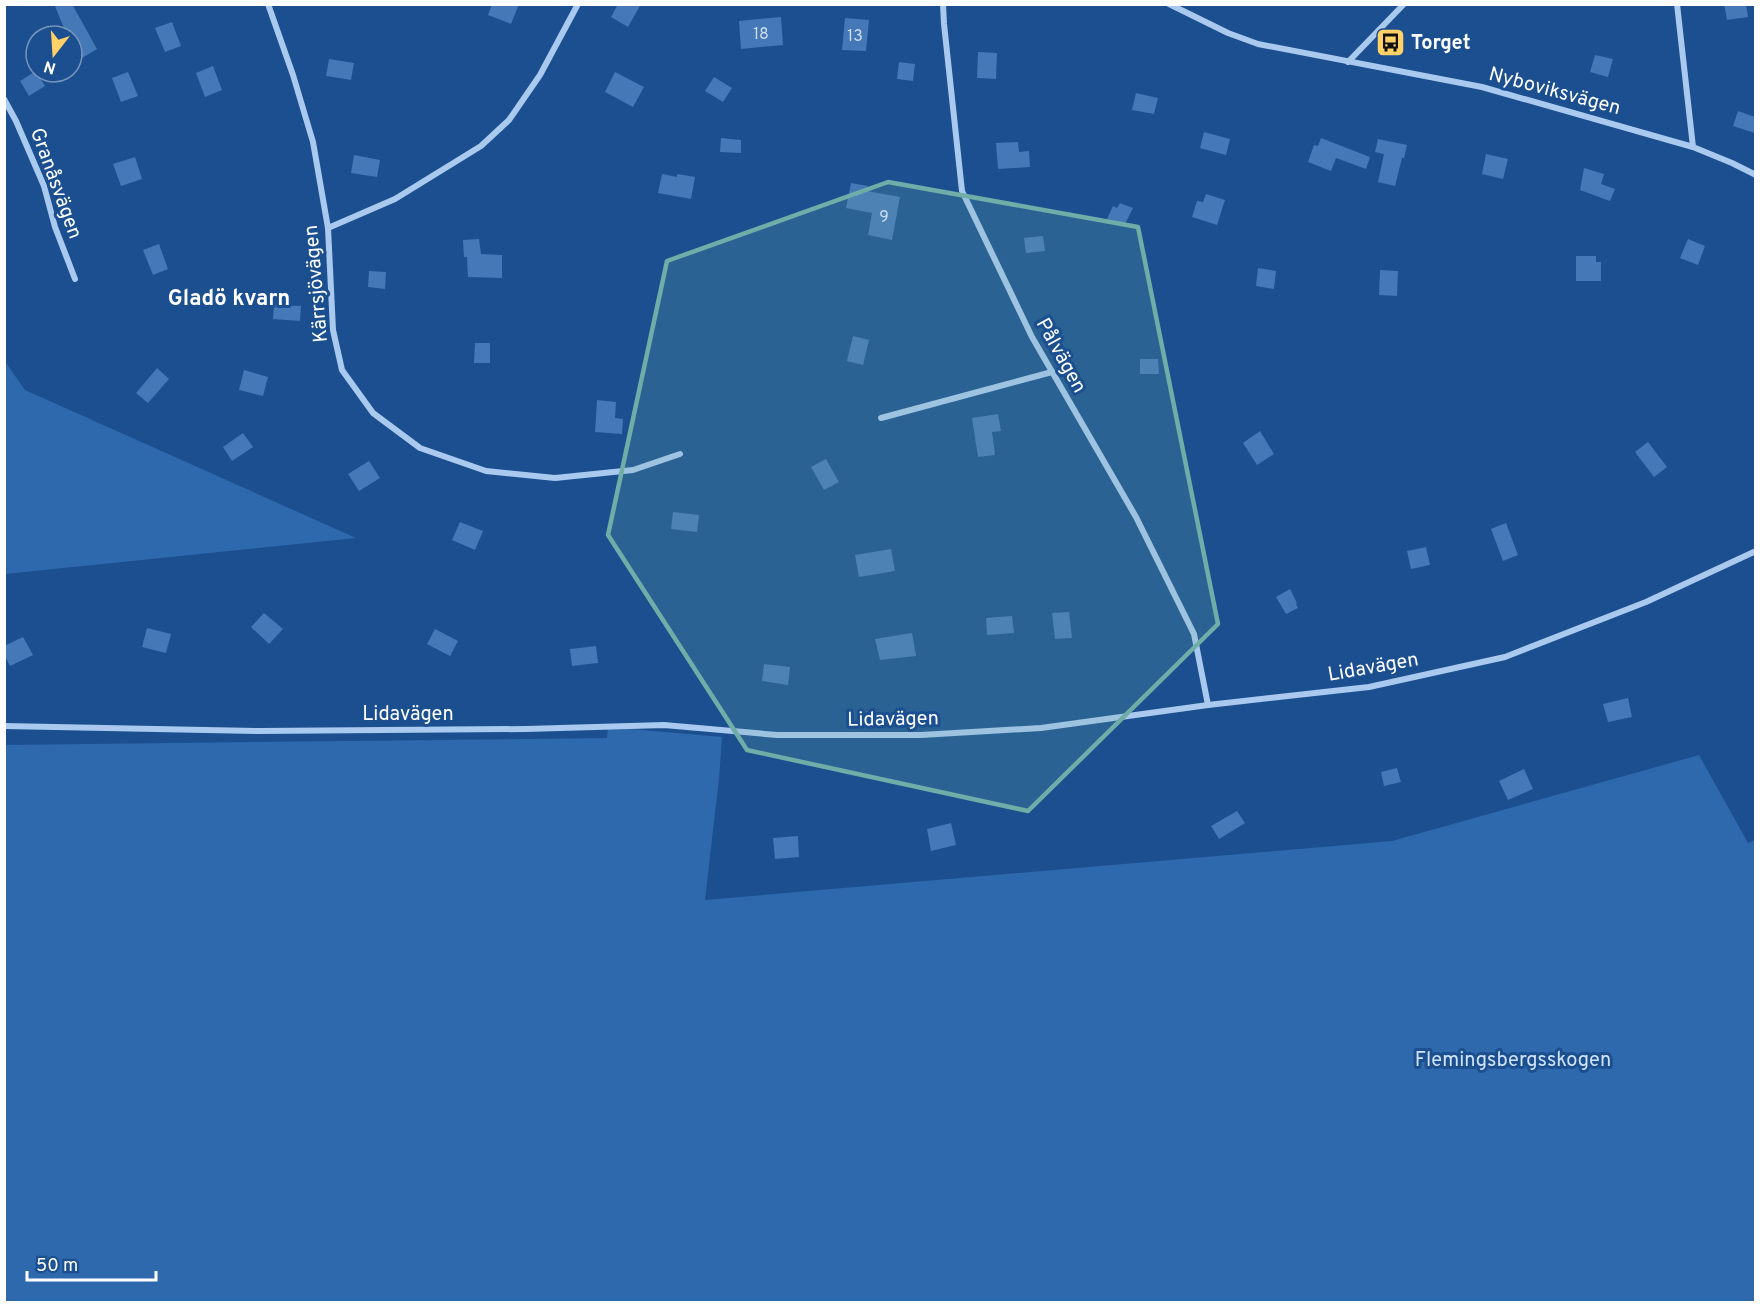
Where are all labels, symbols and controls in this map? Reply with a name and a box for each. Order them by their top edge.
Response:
north arrow [24,24,84,84]
house number: 18 [753,25,769,45]
bus stop icon: Torget [1374,26,1406,58]
house number: 13 [847,27,863,47]
place label: Torget [1411,31,1471,57]
text: N [42,55,59,78]
street label: Nyboviksvägen [1486,62,1623,122]
street label: Granåsvägen [23,125,87,243]
house number: 9 [879,208,889,228]
street label: Kärrsjövägen [299,224,335,344]
district label: Gladö kvarn [168,286,290,313]
street label: Pålvägen [1029,314,1091,398]
street label: Lidavägen [1326,647,1421,689]
street label: Lidavägen [362,702,454,728]
street label: Lidavägen [847,706,939,734]
park label: Flemingsbergsskogen [1415,1048,1611,1074]
scale bar [27,1244,156,1282]
text: 50 m [36,1255,78,1278]

